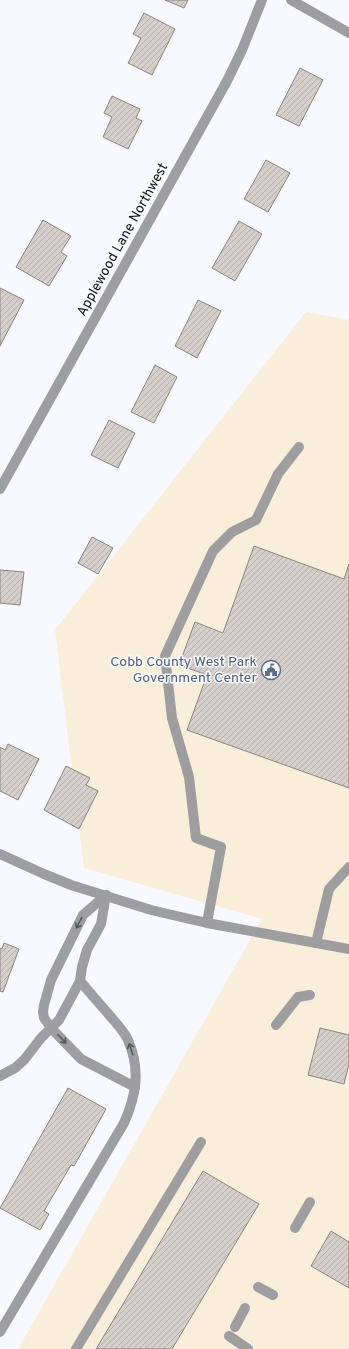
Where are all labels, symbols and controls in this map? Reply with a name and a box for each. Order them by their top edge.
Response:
street label: Applewood Lane Northwest [74,160,172,320]
place label: Cobb County West Park Government Center [110,654,258,687]
public building icon: Cobb County West Park Government Center [260,659,282,681]
one-way arrow [75,917,82,929]
one-way arrow [57,1034,66,1044]
one-way arrow [127,1042,134,1055]

